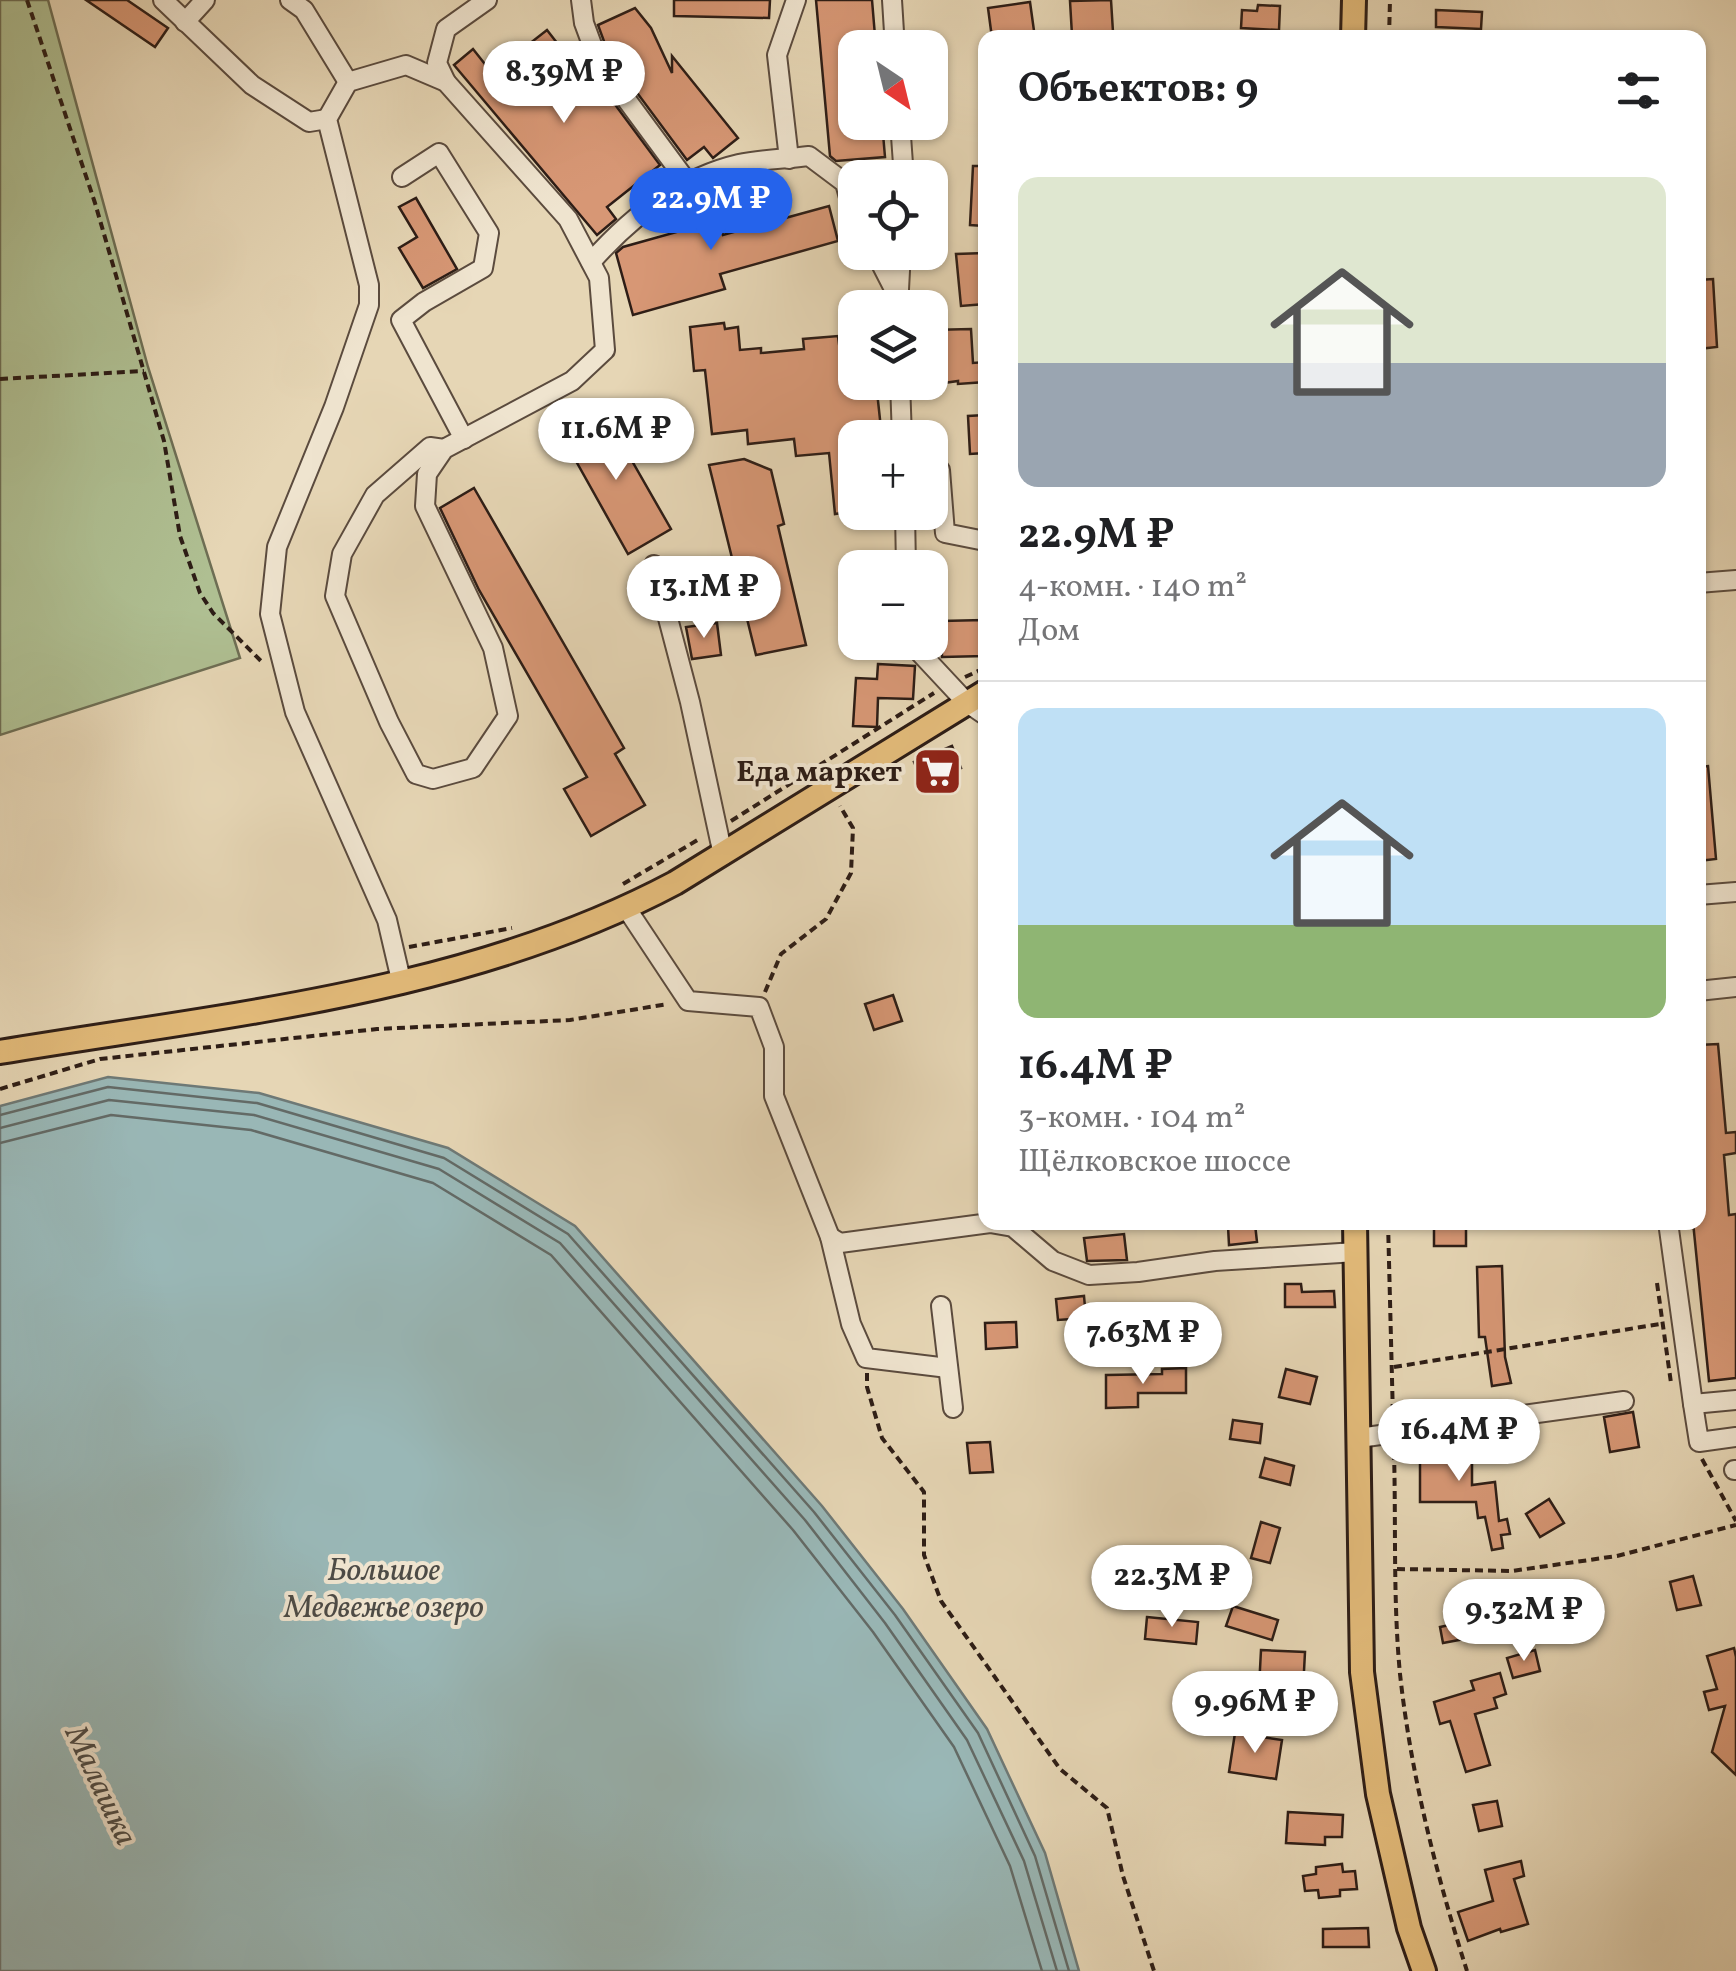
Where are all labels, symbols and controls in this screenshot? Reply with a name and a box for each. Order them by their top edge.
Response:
north arrow [838,30,948,140]
map controls [838,30,948,660]
pin: 8.39M ₽ [472,41,656,126]
text: 8.39M ₽ [505,51,623,95]
text: Объектов: 9 [1018,61,1258,120]
icon: filters [1611,63,1666,118]
button: locate [838,160,948,270]
pin: 22.9M ₽ [619,168,803,253]
text: 22.9M ₽ [651,178,771,222]
icon: home [1252,242,1432,422]
button: layers [838,290,948,400]
pin: 11.6M ₽ [524,398,708,483]
text: 11.6M ₽ [560,408,672,452]
button: + [838,420,948,530]
text: 22.9M ₽ [1018,507,1175,566]
button: − [838,550,948,660]
pin: 13.1M ₽ [612,556,796,641]
text: 13.1M ₽ [649,566,759,610]
text: 4-комн. · 140 m² [1018,566,1247,610]
text: Дом [1018,610,1080,654]
supermarket icon: Еда маркет [911,745,963,797]
place label: Еда маркет [736,752,902,794]
icon: home [1252,773,1432,953]
text: 16.4M ₽ [1018,1038,1173,1097]
text: 3-комн. · 104 m² [1018,1097,1246,1141]
text: Щёлковское шоссе [1018,1141,1291,1185]
pin: 7.63M ₽ [1051,1302,1235,1387]
text: 7.63M ₽ [1086,1312,1200,1356]
pin: 16.4M ₽ [1367,1399,1551,1484]
text: 16.4M ₽ [1400,1409,1518,1453]
pin: 22.3M ₽ [1080,1545,1264,1630]
water label: Большое Медвежье озеро [283,1550,484,1631]
text: 22.3M ₽ [1113,1555,1231,1599]
pin: 9.32M ₽ [1432,1579,1616,1664]
text: 9.32M ₽ [1465,1589,1583,1633]
pin: 9.96M ₽ [1163,1671,1347,1756]
text: 9.96M ₽ [1194,1681,1316,1725]
water label: Малашка [52,1718,146,1853]

